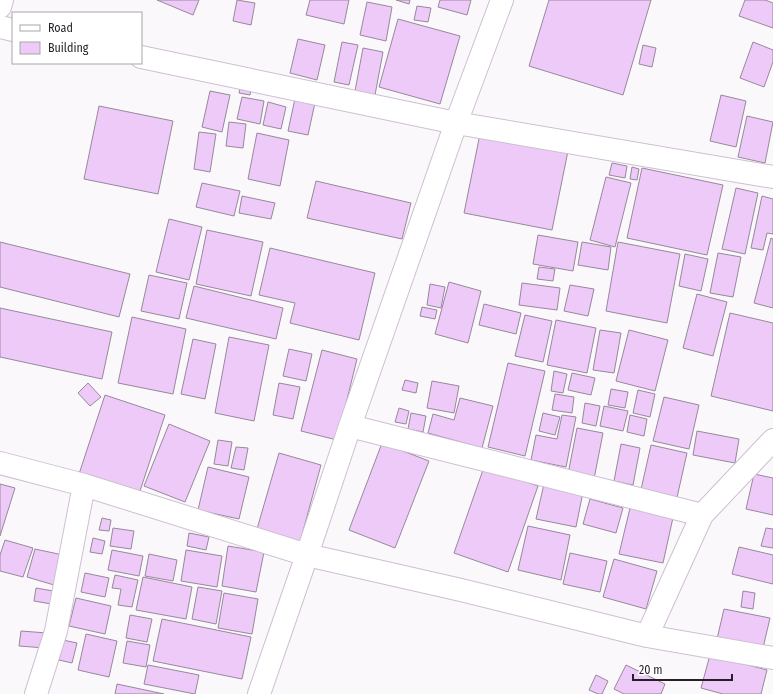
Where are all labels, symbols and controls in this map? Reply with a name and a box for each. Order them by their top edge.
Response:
legend [12,12,142,64]
text: Road [48,21,73,35]
text: Building [48,41,89,55]
scale bar [633,656,732,682]
text: 20 m [639,663,663,677]

